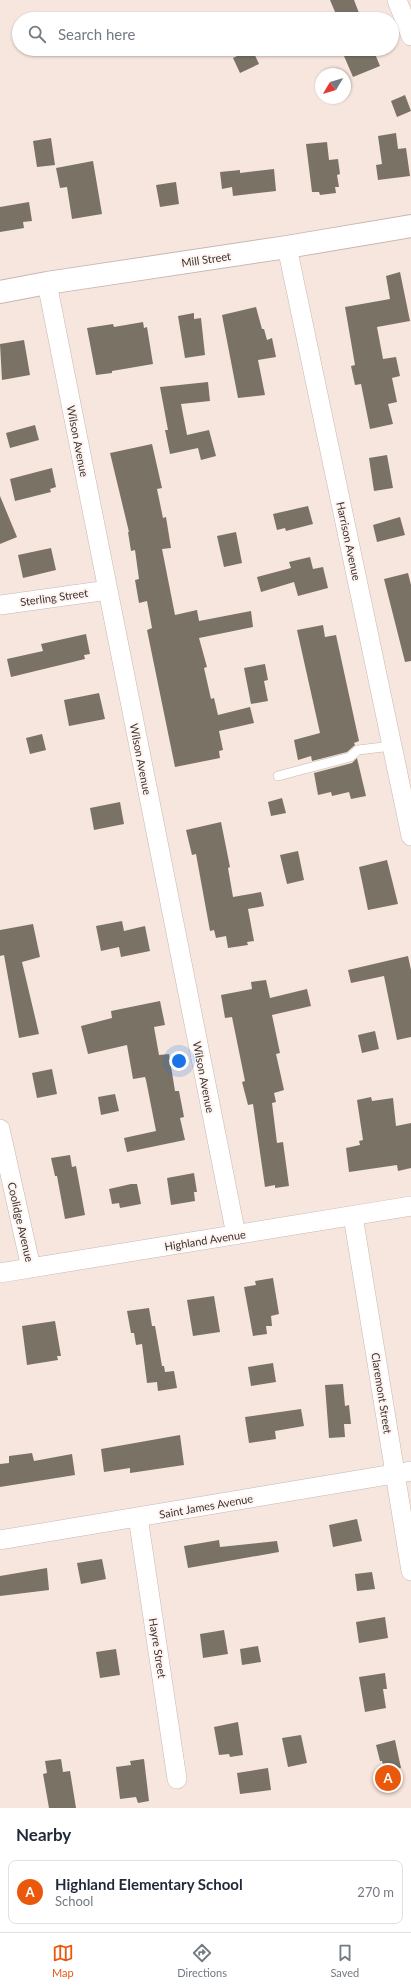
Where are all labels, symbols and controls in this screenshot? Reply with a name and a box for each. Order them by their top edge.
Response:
search box [12,12,399,56]
icon: search [26,23,48,45]
text: Search here [58,25,135,43]
north arrow [315,68,351,104]
street label: Mill Street [180,249,232,269]
street label: Wilson Avenue [65,404,91,478]
street label: Harrison Avenue [334,500,364,582]
street label: Sterling Street [19,586,89,608]
street label: Wilson Avenue [128,722,154,796]
street label: Wilson Avenue [191,1040,217,1114]
your location [169,1051,189,1071]
street label: Coolidge Avenue [6,1181,37,1263]
street label: Highland Avenue [163,1227,247,1253]
street label: Claremont Street [369,1351,395,1435]
street label: Saint James Avenue [158,1491,254,1521]
street label: Hayre Street [147,1617,169,1679]
pin: A [375,1763,401,1793]
text: Nearby [16,1824,71,1845]
text: Highland Elementary School [55,1875,243,1893]
text: A [25,1884,35,1900]
text: 270 m [357,1884,394,1900]
text: School [55,1893,93,1909]
tab: Map [52,1942,74,1979]
tab: Directions [177,1942,227,1979]
tab: Saved [330,1942,359,1979]

